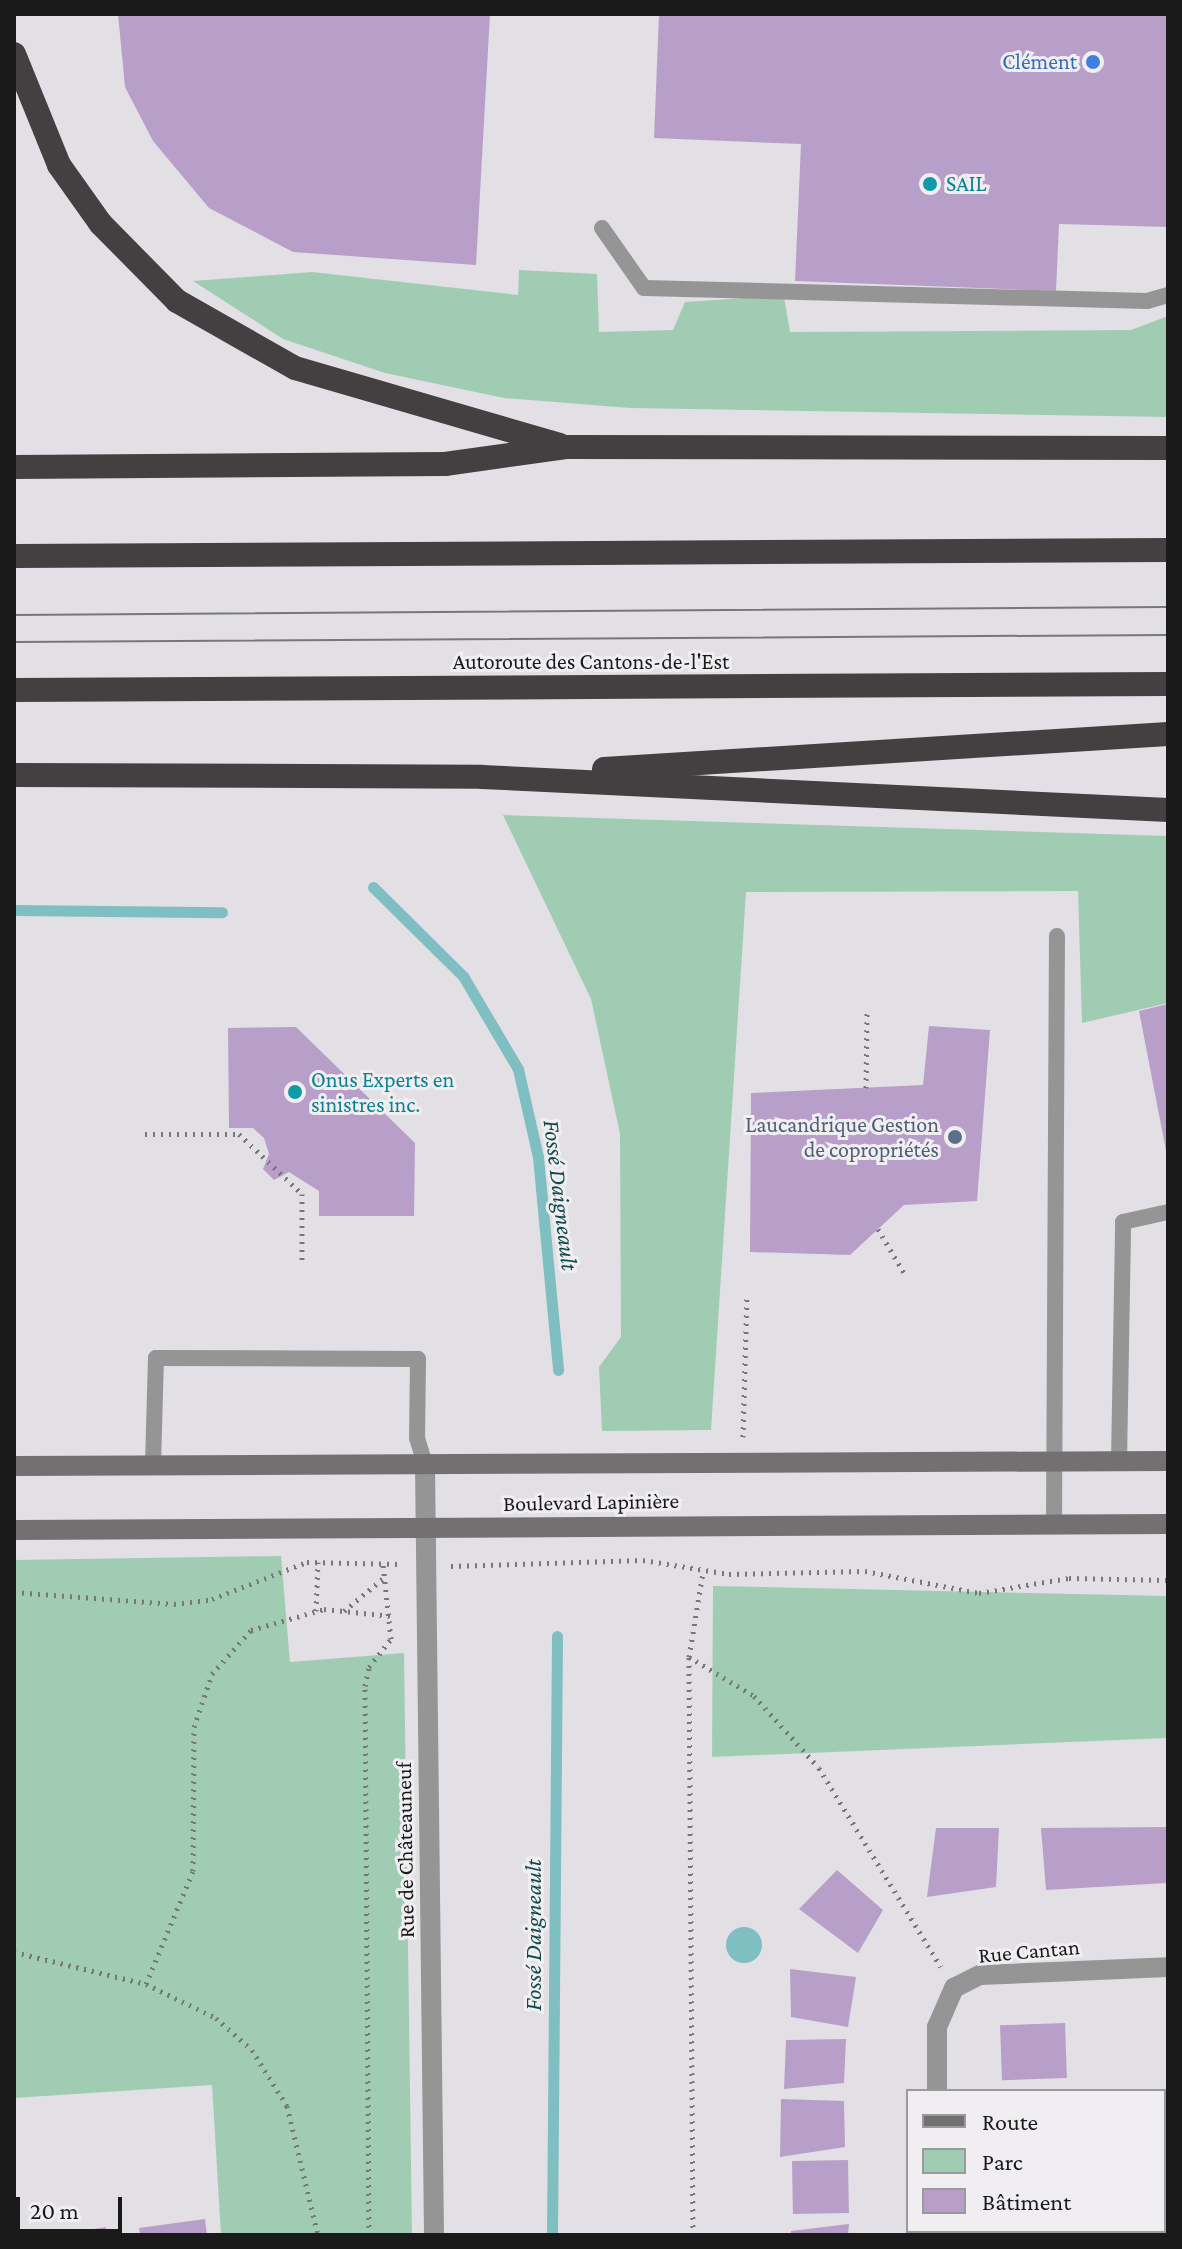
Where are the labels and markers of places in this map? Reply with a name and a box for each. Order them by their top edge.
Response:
place label: Clément [1002,49,1077,75]
marker: Clément [1084,53,1102,71]
place label: SAIL [946,171,986,197]
marker: SAIL [921,175,939,193]
place label: Onus Experts en sinistres inc. [311,1066,454,1118]
marker: Onus Experts en sinistres inc. [286,1083,304,1101]
place label: Laucandrique Gestion de copropriétés [745,1111,939,1162]
marker: Laucandrique Gestion de copropriétés [946,1128,964,1146]

